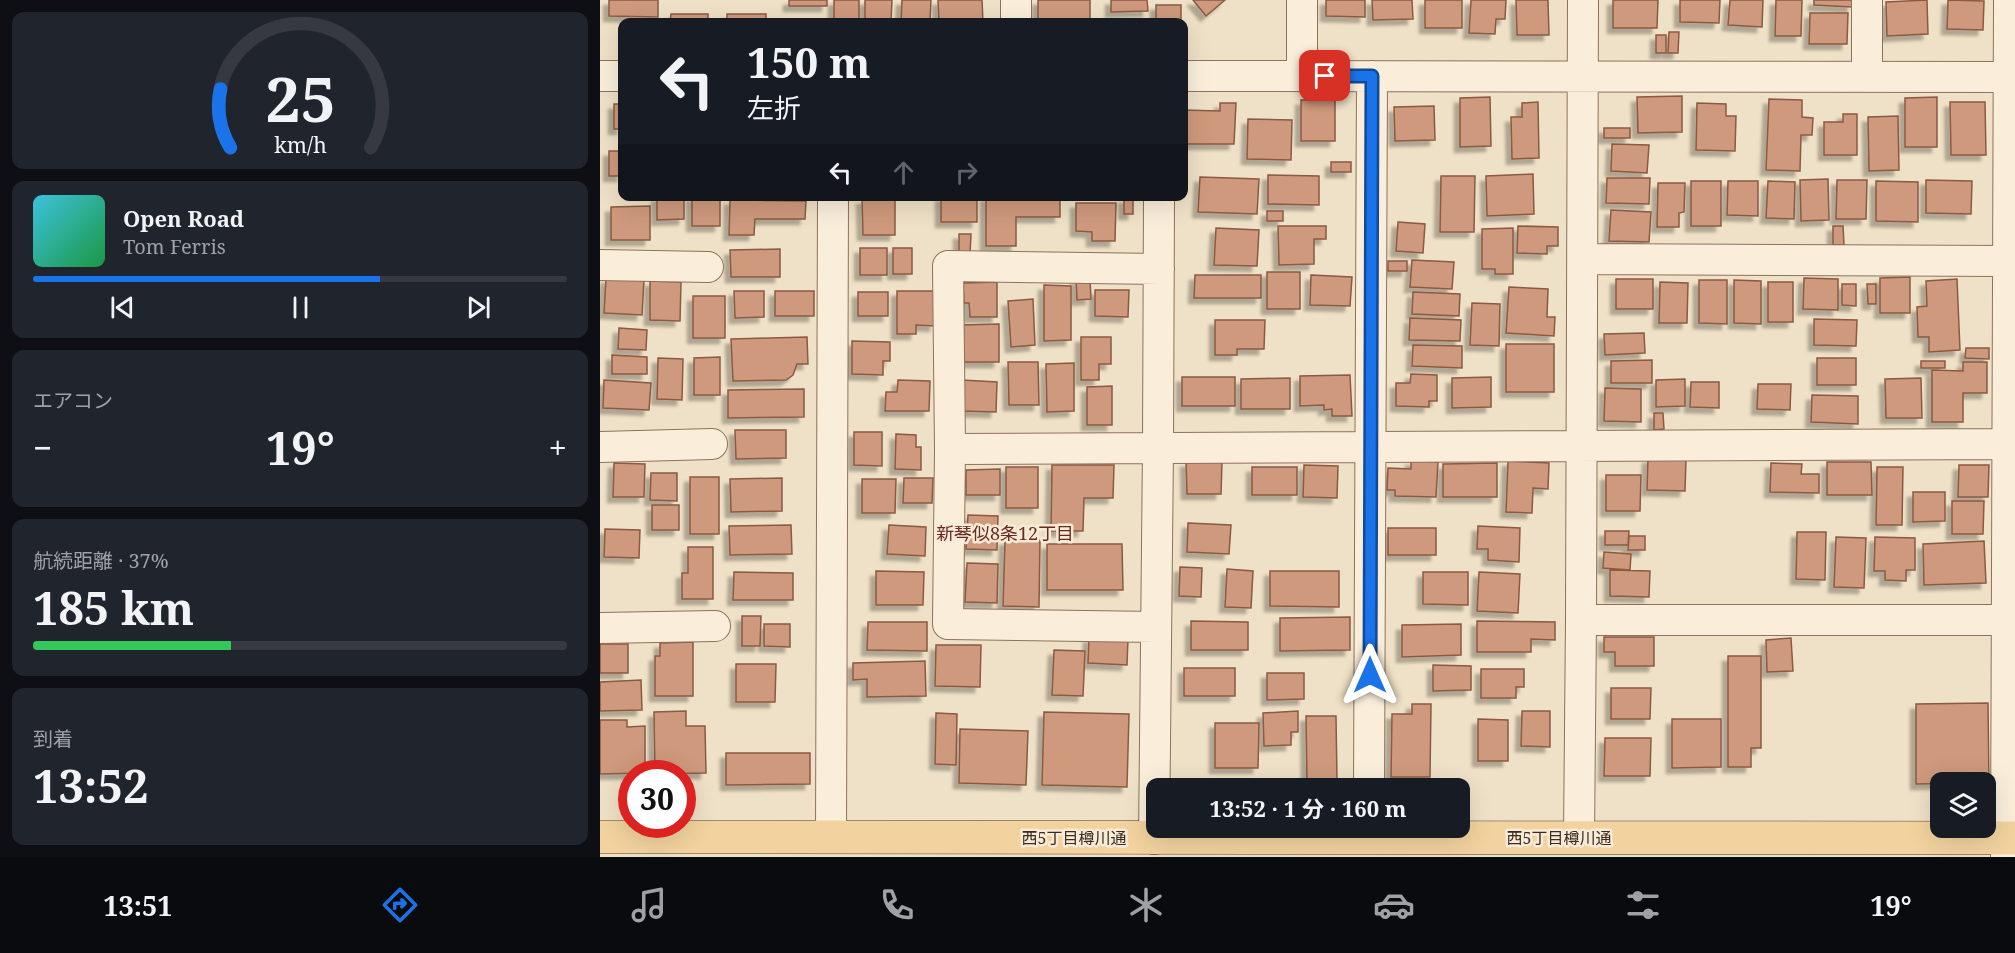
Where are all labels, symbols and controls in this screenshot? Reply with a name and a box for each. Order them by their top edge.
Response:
text: 150 m [747,33,871,90]
icon: left [648,42,726,120]
pin [1299,50,1350,101]
text: 25 [265,55,335,140]
icon: arrive [1308,59,1341,92]
text: 左折 [747,89,801,126]
text: km/h [274,130,327,159]
icon: left [824,156,857,189]
icon: ahead [887,156,920,189]
icon: right [950,156,983,189]
text: Open Road [123,203,244,233]
text: Tom Ferris [123,233,226,260]
icon: previous [106,291,139,324]
icon: pause [284,291,317,324]
icon: next [462,291,495,324]
text: エアコン [33,387,113,414]
text: 19° [266,417,335,478]
text: − [33,425,52,470]
text: + [549,425,567,470]
district label: 新琴似8条12丁目 [936,521,1074,545]
text: 航続距離 · 37% [33,547,169,574]
text: 185 km [33,577,194,638]
position arrow [1338,643,1402,707]
text: 到着 [33,725,73,752]
text: 13:52 [33,755,148,816]
speed limit sign: 30 [618,760,696,838]
map controls [1930,772,1996,838]
button: layers [1930,772,1996,838]
text: 13:52 · 1 分 · 160 m [1209,793,1407,823]
street label: 西5丁目樽川通 [1022,827,1126,849]
street label: 西5丁目樽川通 [1507,827,1611,849]
icon: directions [379,884,421,926]
icon: music [628,884,670,926]
icon: phone [876,884,918,926]
icon: climate [1125,884,1167,926]
icon: car [1373,884,1415,926]
icon: filters [1622,884,1664,926]
text: 13:51 [103,887,173,924]
text: 19° [1870,887,1912,924]

